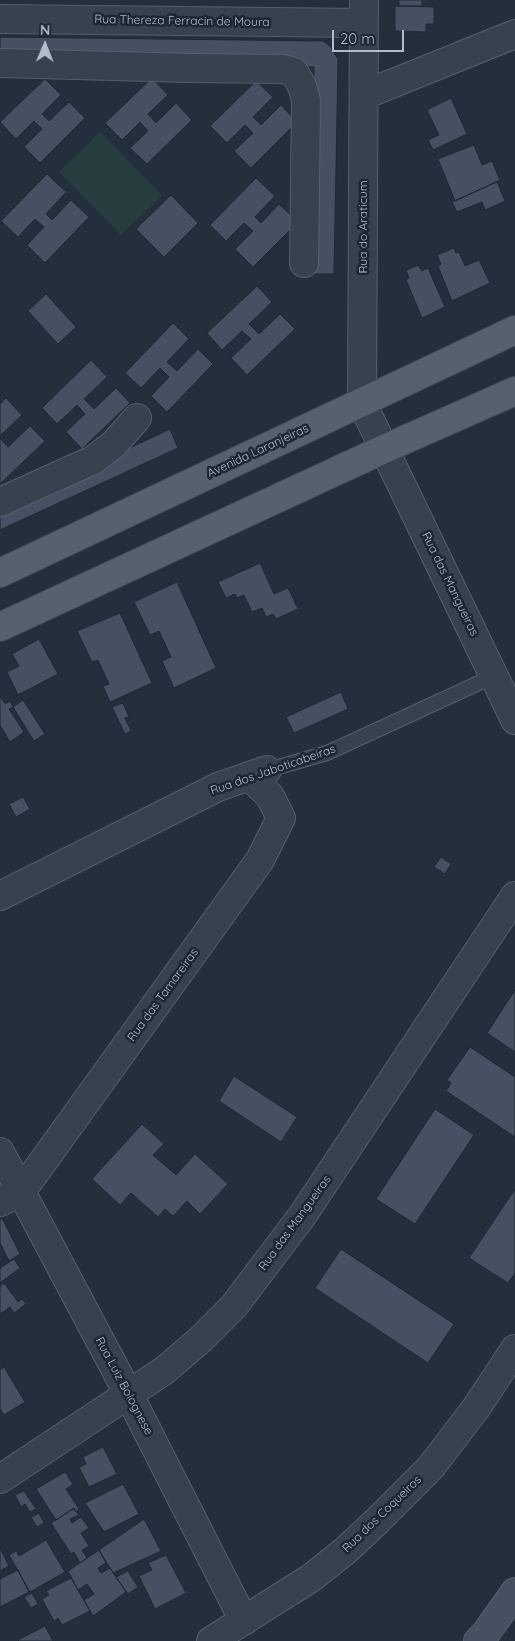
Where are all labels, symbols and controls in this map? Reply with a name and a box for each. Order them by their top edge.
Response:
street label: Rua Thereza Ferracin de Moura [94,12,270,30]
north arrow [20,20,70,70]
scale bar [335,20,408,52]
text: N [40,21,51,39]
text: 20 m [340,29,375,48]
street label: Rua do Araticum [356,180,370,274]
street label: Avenida Laranjeiras [205,421,311,481]
street label: Rua das Mangueiras [419,530,481,638]
street label: Rua dos Jaboticabeiras [208,742,338,798]
street label: Rua das Tamareiras [124,946,202,1044]
street label: Rua das Mangueiras [256,1173,334,1273]
street label: Rua Luiz Bolognese [92,1335,156,1437]
street label: Rua dos Coqueiros [339,1473,425,1555]

